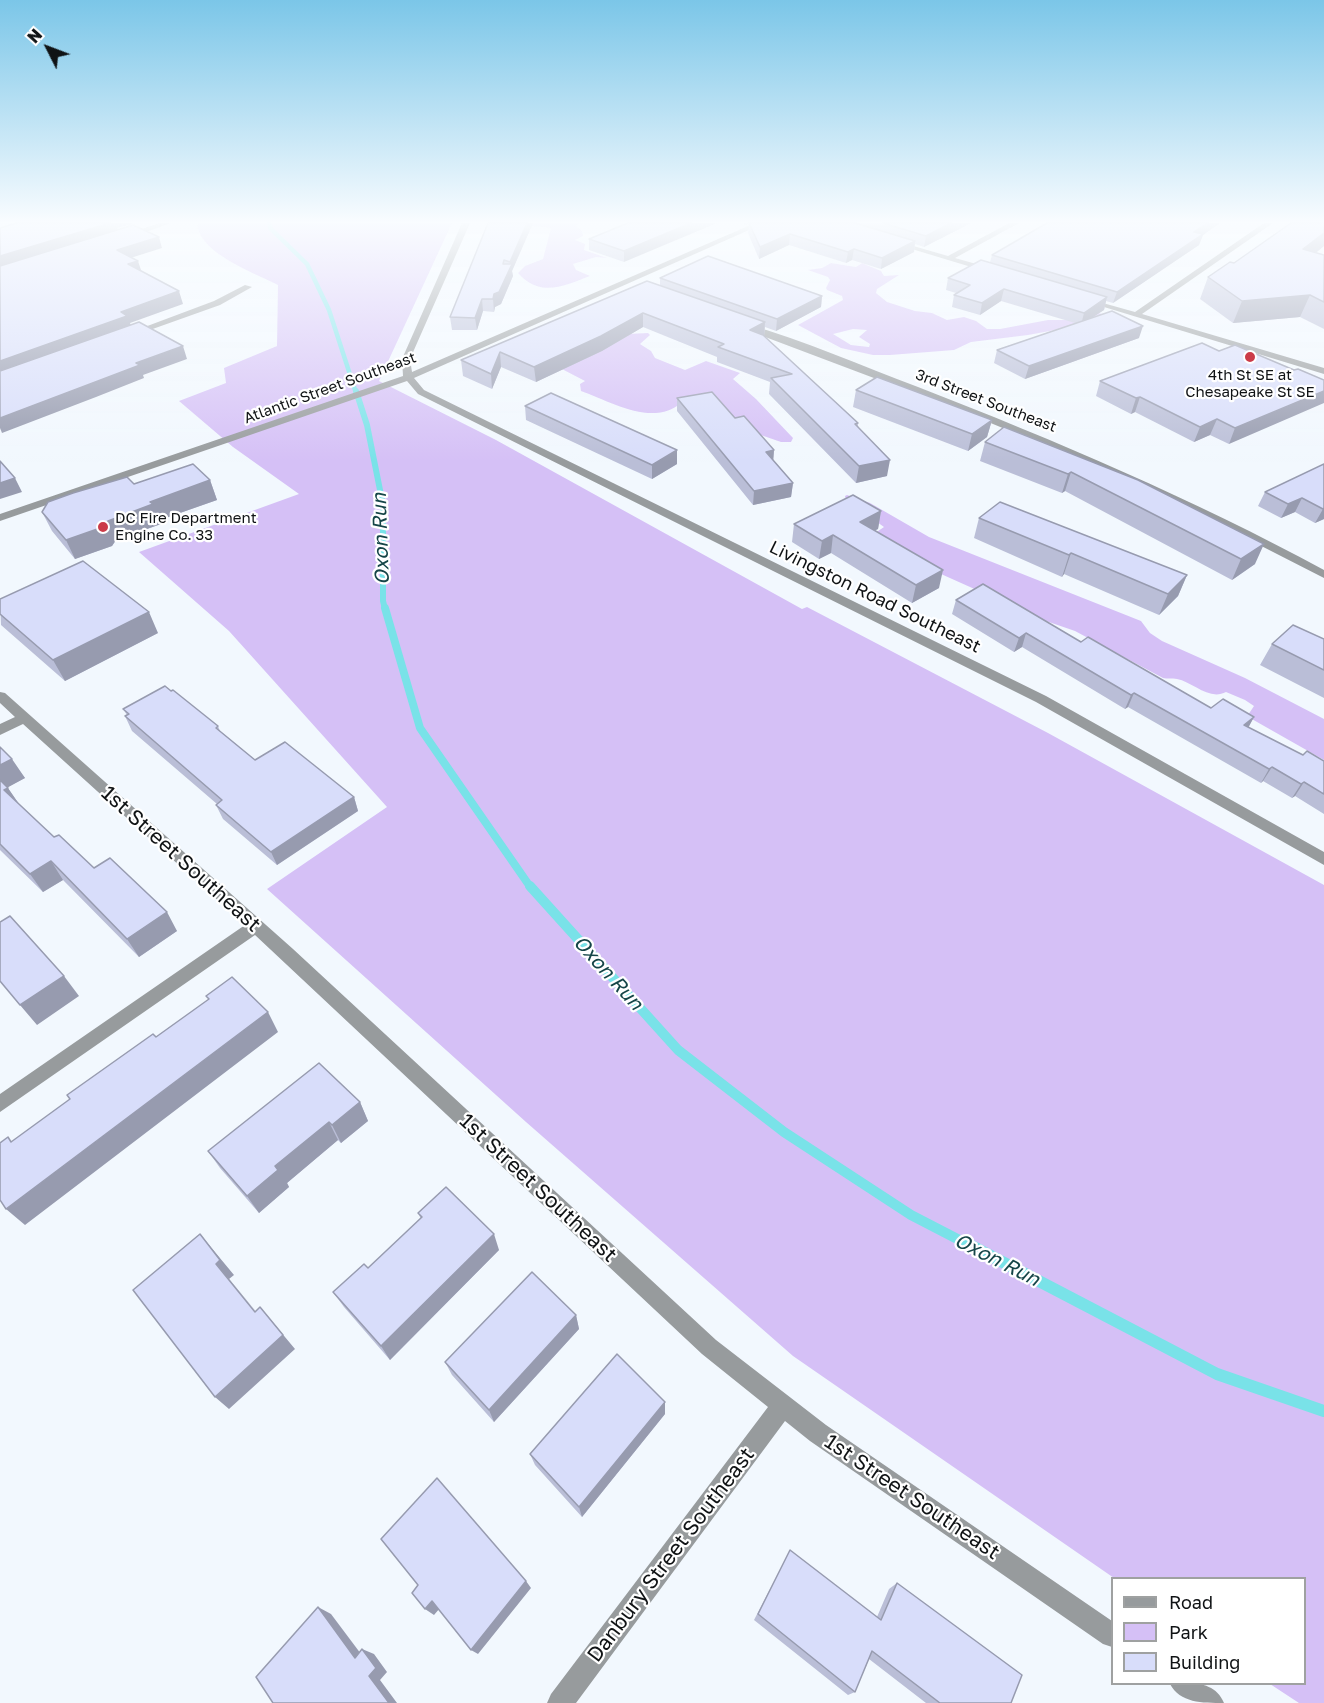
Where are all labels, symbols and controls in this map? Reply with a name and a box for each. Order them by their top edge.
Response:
north arrow [18,18,78,78]
text: N [23,25,46,47]
street label: Atlantic Street Southeast [241,348,419,428]
marker: 4th St SE at Chesapeake St SE [1243,350,1257,364]
street label: 3rd Street Southeast [913,366,1059,436]
place label: 4th St SE at Chesapeake St SE [1185,366,1315,401]
water label: Oxon Run [367,493,395,585]
place label: DC Fire Department Engine Co. 33 [115,509,257,544]
marker: DC Fire Department Engine Co. 33 [96,520,110,534]
street label: Livingston Road Southeast [766,536,984,658]
street label: 1st Street Southeast [96,781,266,937]
water label: Oxon Run [568,931,648,1015]
street label: 1st Street Southeast [454,1109,622,1267]
water label: Oxon Run [951,1228,1043,1292]
street label: 1st Street Southeast [820,1429,1004,1565]
street label: Danbury Street Southeast [582,1443,760,1667]
legend [1111,1577,1306,1685]
text: Road [1169,1591,1213,1613]
text: Park [1169,1621,1208,1643]
text: Building [1169,1651,1240,1673]

